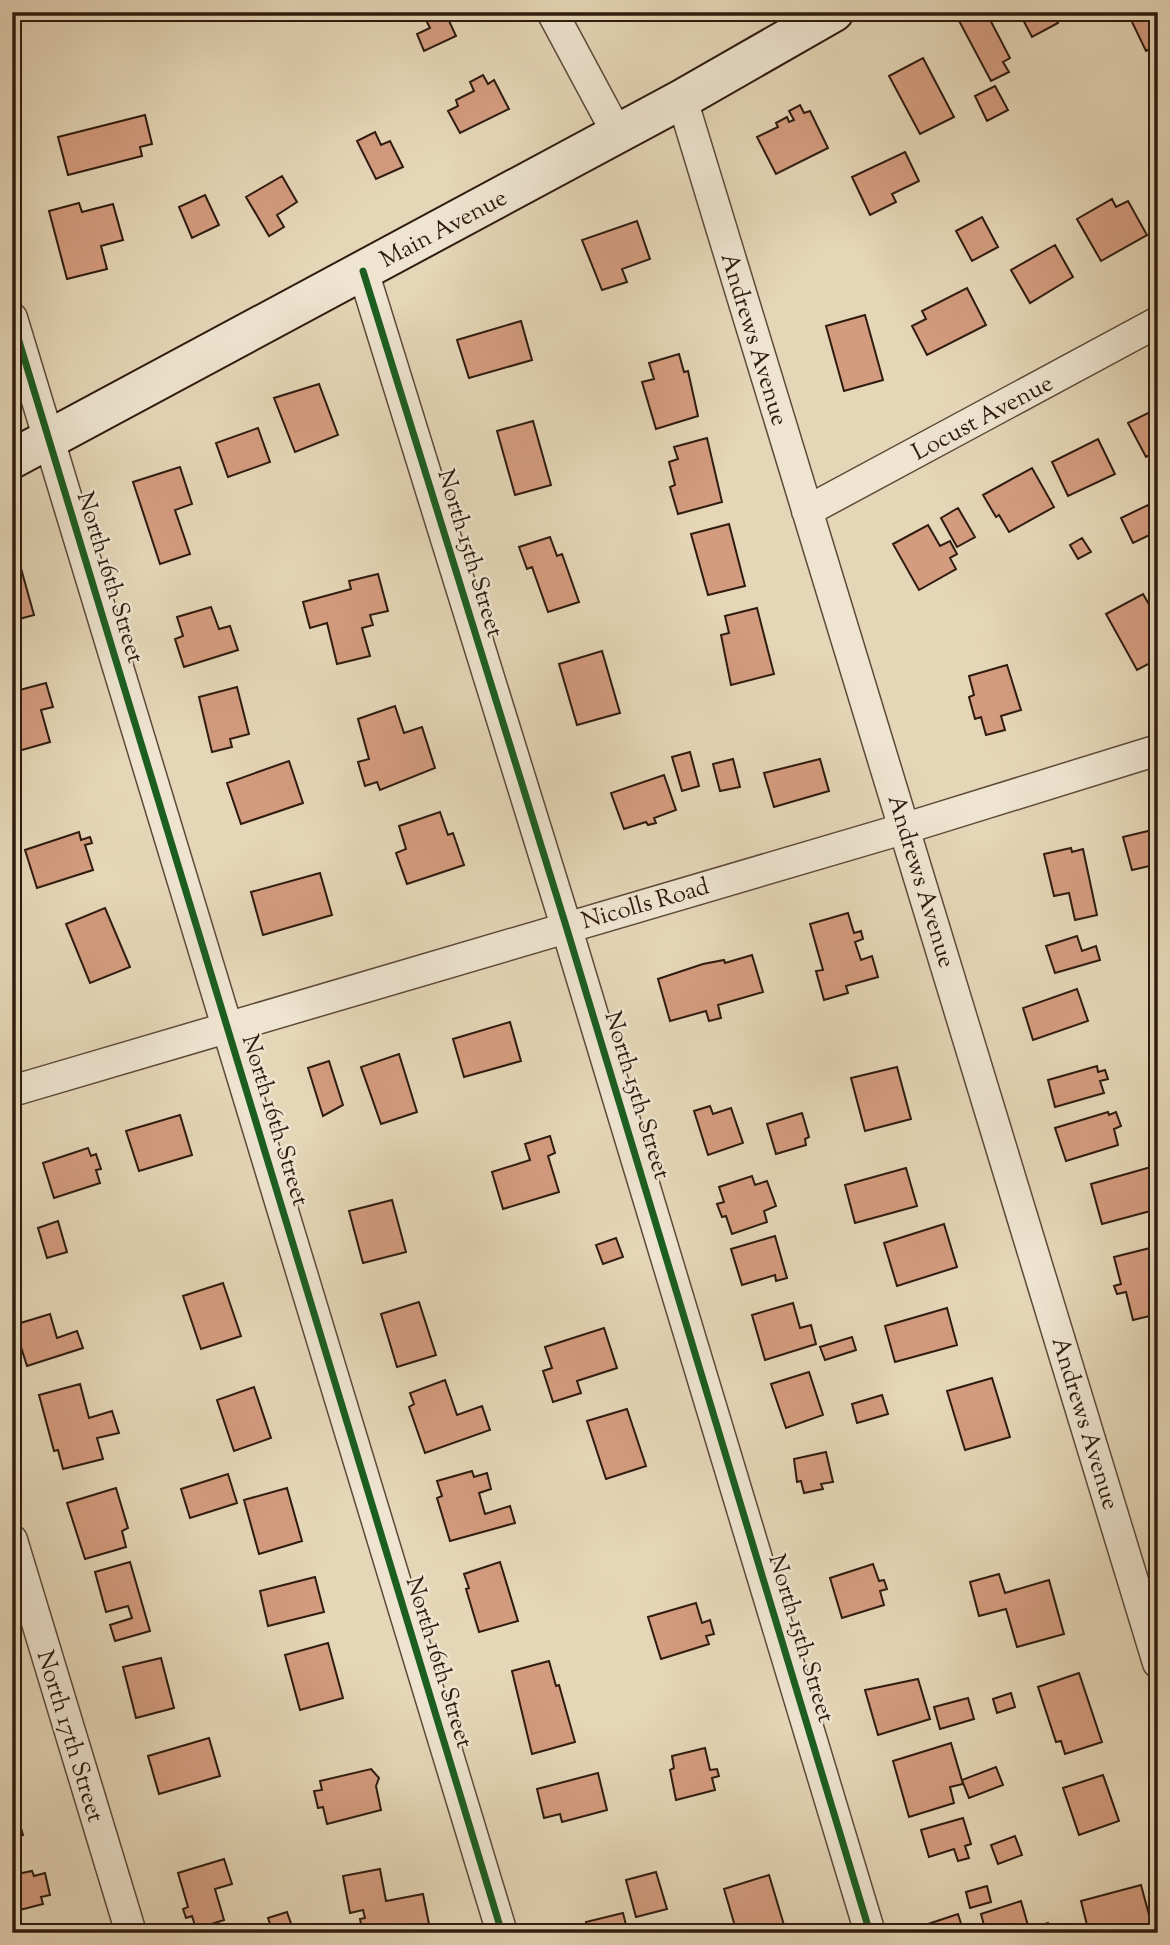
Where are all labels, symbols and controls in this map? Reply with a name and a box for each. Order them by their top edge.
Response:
street label: Main Avenue [374,182,513,278]
street label: Andrews Avenue [711,249,796,430]
street label: Locust Avenue [906,367,1059,470]
street label: North 15th Street [427,465,511,642]
street label: North 16th Street [67,488,151,668]
street label: Andrews Avenue [878,791,963,972]
street label: Nicolls Road [578,870,714,939]
street label: North 15th Street [594,1007,678,1184]
street label: North 16th Street [232,1031,316,1211]
street label: Andrews Avenue [1042,1333,1127,1514]
street label: North 15th Street [758,1550,842,1727]
street label: North 16th Street [396,1573,480,1753]
street label: North 17th Street [27,1647,111,1827]

